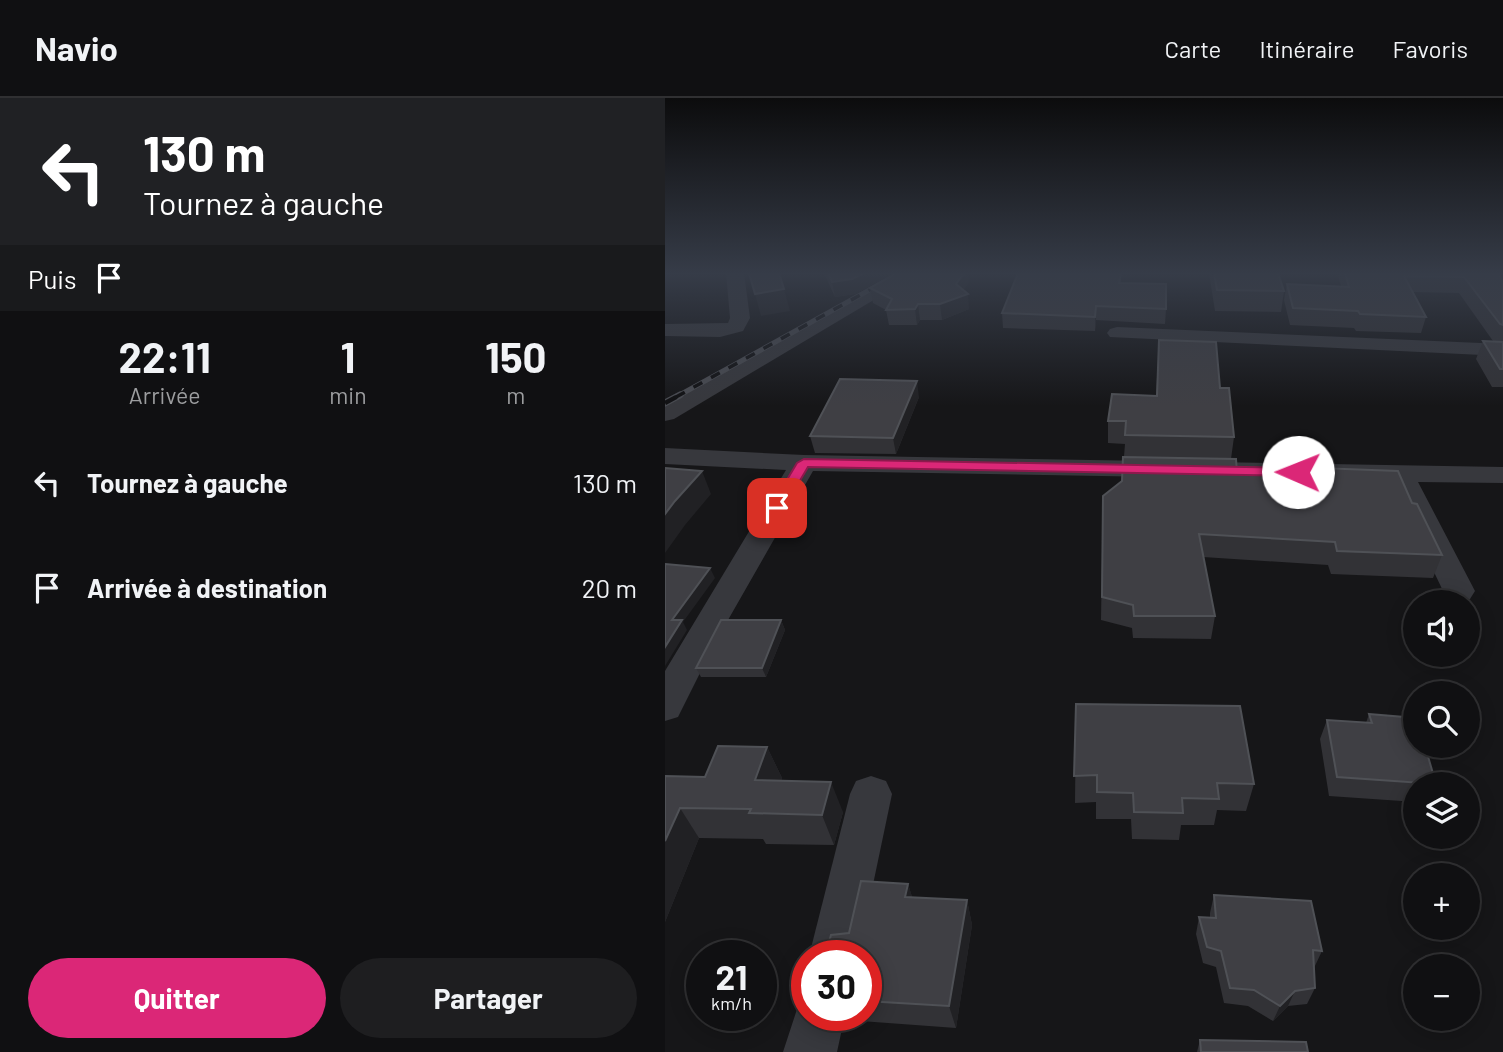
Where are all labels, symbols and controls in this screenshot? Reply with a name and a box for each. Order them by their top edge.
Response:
text: Navio [35,28,118,68]
text: Carte [1165,34,1221,63]
text: Itinéraire [1259,34,1355,63]
text: Favoris [1393,34,1468,63]
text: 130 m [143,123,265,182]
icon: left [28,126,119,217]
text: Tournez à gauche [143,183,384,221]
icon: arrive [90,259,128,297]
text: Puis [28,263,76,294]
text: 22:11 [118,331,211,381]
text: 1 [341,331,355,381]
text: 150 [485,331,547,381]
text: Arrivée [129,381,200,409]
text: min [329,381,367,409]
text: m [506,381,525,409]
position arrow [1261,435,1335,509]
icon: left [28,464,66,502]
text: Tournez à gauche [87,467,288,498]
text: 130 m [573,467,637,498]
pin [747,478,807,538]
icon: arrive [758,489,796,527]
icon: arrive [28,569,66,607]
text: Arrivée à destination [87,572,327,603]
text: 20 m [582,572,637,603]
map controls [1403,590,1480,1031]
button: sound [1403,590,1480,667]
button: search [1403,681,1480,758]
button: layers [1403,772,1480,849]
button: + [1403,863,1480,940]
speed limit sign: 30 [791,940,882,1031]
button: − [1403,954,1480,1031]
text: 21 [716,955,747,997]
button: Quitter [28,958,326,1038]
button: Partager [340,958,637,1038]
text: km/h [711,992,752,1014]

